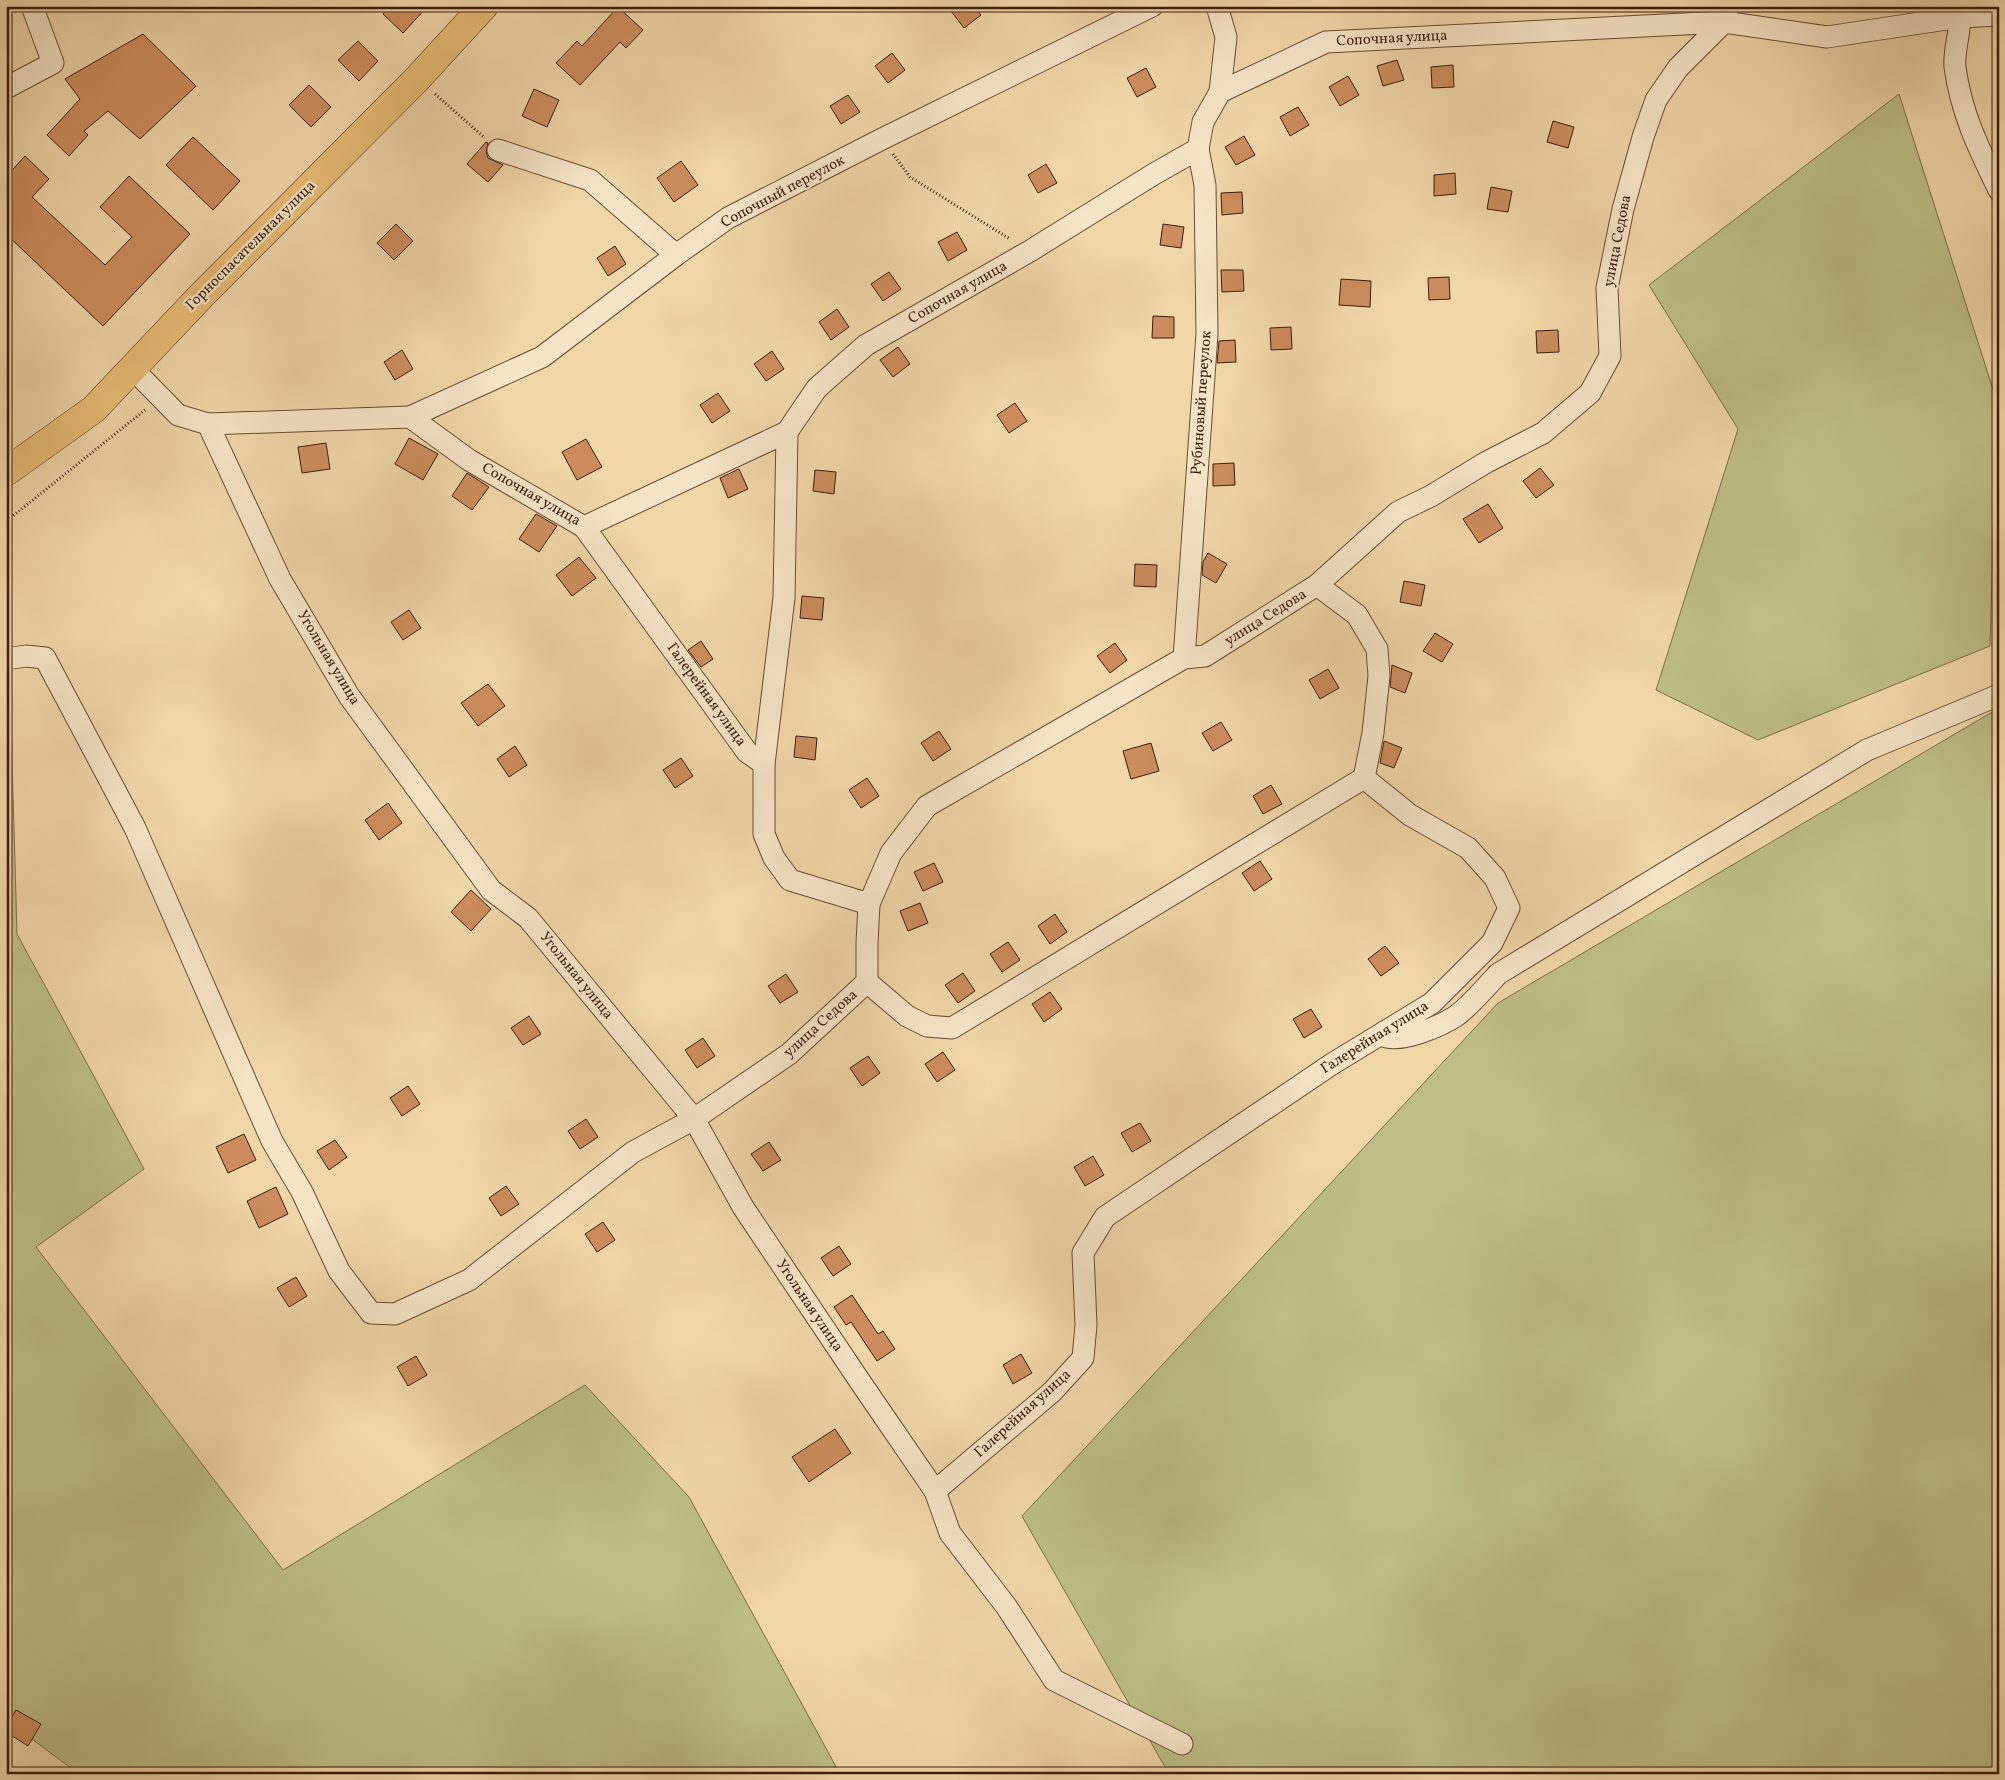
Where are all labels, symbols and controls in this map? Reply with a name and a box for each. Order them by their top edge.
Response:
street label: Сопочная улица [1336,26,1448,52]
street label: Сопочный переулок [717,150,849,234]
street label: Горноспасательная улица [181,176,321,316]
street label: улица Седова [1599,193,1637,289]
street label: Сопочная улица [905,256,1011,330]
street label: Рубиновый переулок [1186,330,1218,476]
street label: Сопочная улица [478,458,584,532]
street label: улица Седова [1221,584,1311,652]
street label: Угольная улица [291,607,365,709]
street label: Галерейная улица [661,639,751,751]
street label: Угольная улица [534,928,618,1024]
street label: улица Седова [779,985,863,1063]
street label: Галерейная улица [1317,996,1433,1080]
street label: Угольная улица [770,1256,848,1356]
street label: Галерейная улица [970,1365,1076,1463]

